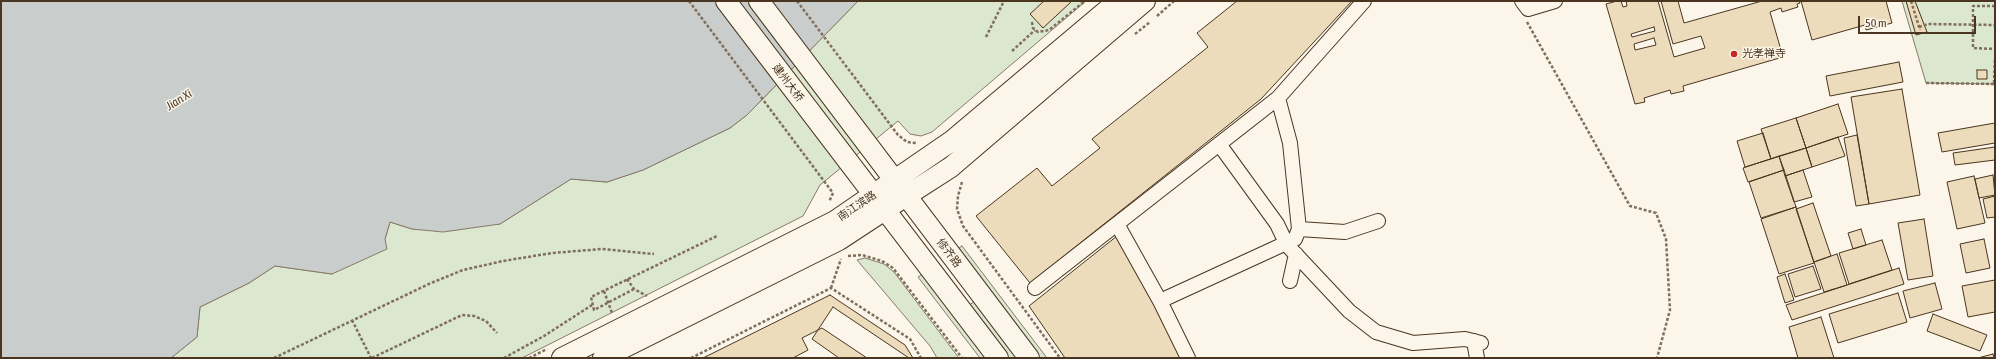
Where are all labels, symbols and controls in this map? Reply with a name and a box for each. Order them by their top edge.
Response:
scale bar [1860,8,1978,34]
text: 50 m [1865,16,1887,30]
place label: 光孝禅寺 [1742,47,1786,61]
marker: 光孝禅寺 [1729,49,1739,59]
street label: 建州大桥 [769,61,807,105]
water label: Jian Xi [163,87,195,113]
street label: 南江滨路 [835,188,879,224]
street label: 修齐路 [934,236,964,270]

